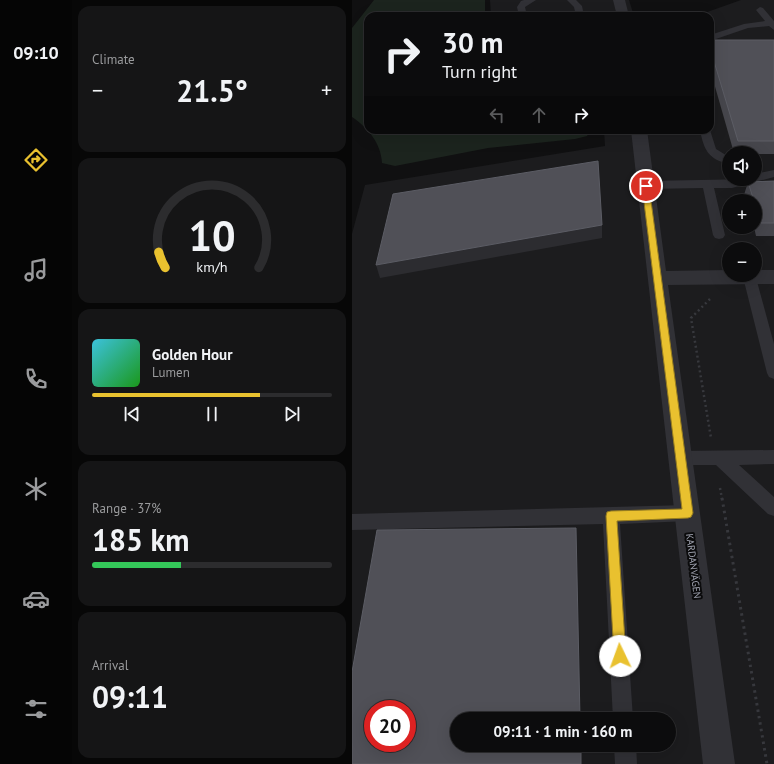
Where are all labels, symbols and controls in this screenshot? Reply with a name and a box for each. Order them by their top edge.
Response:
text: 30 m [442,24,503,61]
icon: right [376,28,428,80]
text: 09:10 [13,41,59,64]
text: Climate [92,51,135,68]
text: Turn right [442,60,517,83]
text: 21.5° [176,71,248,110]
text: − [92,76,103,104]
text: + [321,76,332,104]
icon: left [486,104,508,126]
icon: ahead [528,104,550,126]
icon: right [570,104,592,126]
icon: directions [22,146,50,174]
map controls [722,146,762,282]
button: sound [722,146,762,186]
pin [629,169,663,203]
icon: arrive [635,175,657,197]
button: + [722,194,762,234]
text: 10 [188,209,236,262]
button: − [722,242,762,282]
icon: music [22,256,50,284]
text: km/h [196,257,228,276]
text: Golden Hour [152,345,232,364]
text: Lumen [152,364,190,381]
icon: phone [22,365,50,393]
icon: previous [121,403,143,425]
icon: pause [201,403,223,425]
icon: next [281,403,303,425]
icon: climate [22,475,50,503]
text: Range · 37% [92,500,161,517]
text: 185 km [92,520,190,559]
street label: KARDANVÄGEN [683,533,704,599]
icon: car [22,585,50,613]
position arrow [599,635,641,677]
text: Arrival [92,657,128,674]
text: 09:11 [92,677,168,716]
icon: filters [22,695,50,723]
speed limit sign: 20 [364,700,416,752]
text: 09:11 · 1 min · 160 m [494,722,632,741]

